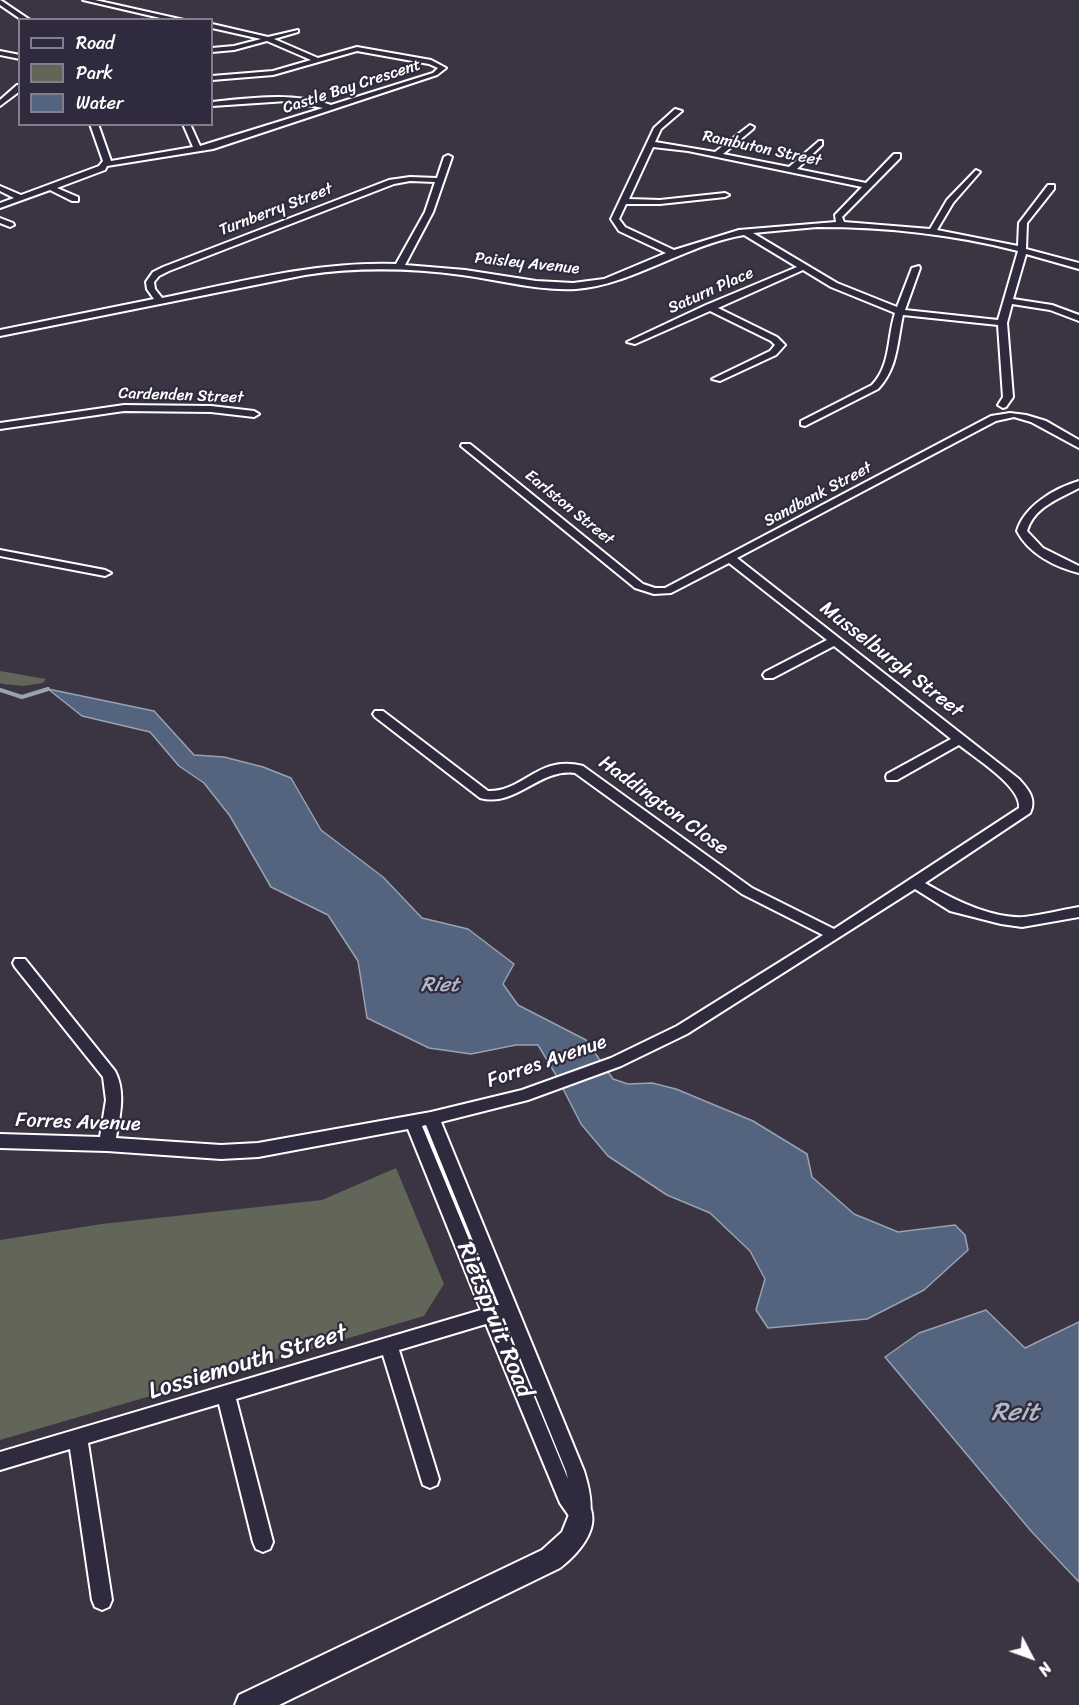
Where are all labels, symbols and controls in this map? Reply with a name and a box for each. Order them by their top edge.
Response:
legend [18,18,213,126]
text: Road [76,27,115,59]
street label: Castle Bay Crescent [281,56,423,118]
text: Park [76,57,113,89]
text: Water [76,87,123,119]
street label: Rambuton Street [701,127,823,171]
street label: Turnberry Street [217,180,335,240]
street label: Paisley Avenue [474,249,580,279]
street label: Saturn Place [665,264,757,318]
street label: Cardenden Street [118,384,244,408]
street label: Sandbank Street [761,458,875,532]
street label: Earlston Street [521,466,617,550]
street label: Musselburgh Street [815,597,967,723]
street label: Haddington Close [594,751,732,861]
water label: Riet [421,973,459,999]
street label: Forres Avenue [484,1030,610,1094]
street label: Forres Avenue [15,1109,141,1137]
street label: Rietspruit Road [450,1238,538,1402]
street label: Lossiemouth Street [145,1319,351,1407]
water label: Reit [991,1397,1039,1429]
north arrow [1001,1627,1061,1687]
text: N [1030,1655,1060,1683]

